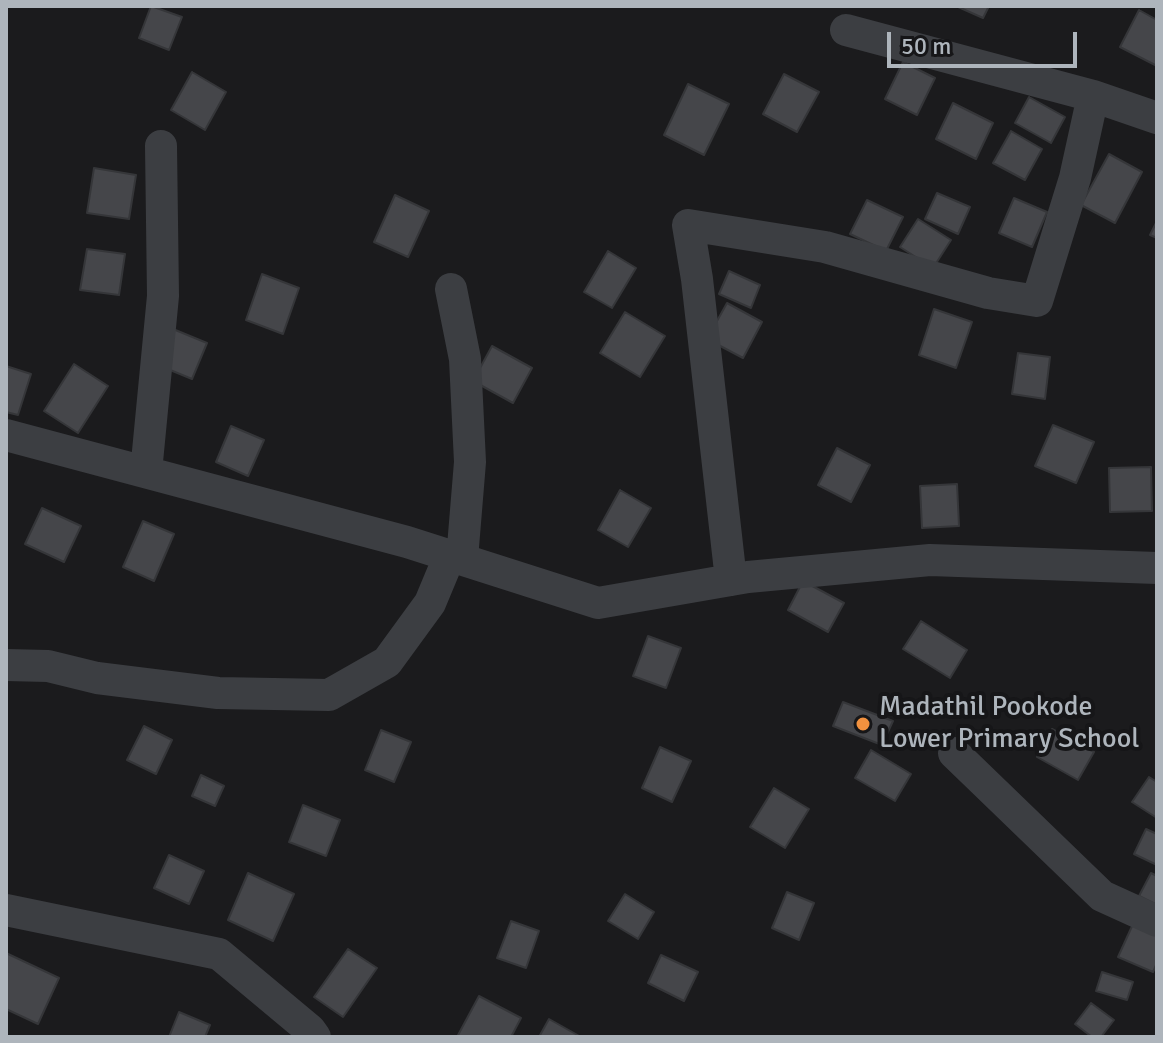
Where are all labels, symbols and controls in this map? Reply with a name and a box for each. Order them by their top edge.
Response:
scale bar [891,16,1081,66]
text: 50 m [901,31,951,61]
place label: Madathil Pookode Lower Primary School [879,691,1139,757]
marker: Madathil Pookode Lower Primary School [854,715,872,733]

